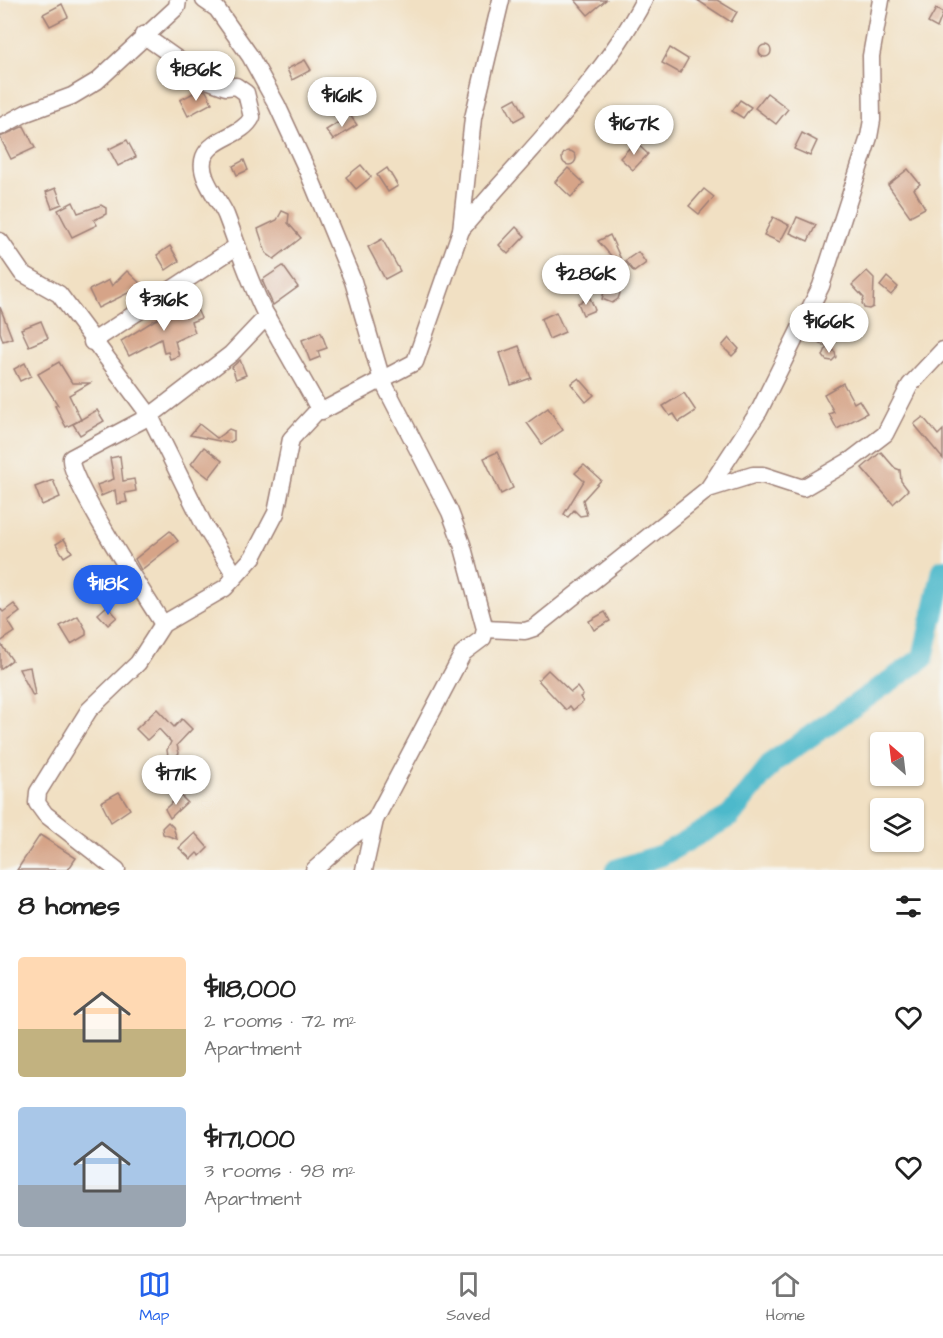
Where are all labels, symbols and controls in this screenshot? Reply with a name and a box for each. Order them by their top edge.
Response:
pin: $186K [154,51,238,102]
text: $186K [170,56,222,84]
pin: $161K [300,77,384,128]
text: $161K [322,82,362,110]
pin: $167K [592,105,676,156]
text: $167K [609,110,659,138]
pin: $286K [544,255,628,306]
text: $286K [556,260,616,288]
pin: $316K [122,281,206,332]
text: $316K [140,286,188,314]
pin: $166K [787,303,871,354]
text: $166K [804,308,854,336]
pin: $118K [66,565,150,616]
text: $118K [87,570,129,598]
north arrow [870,732,924,786]
map controls [870,732,924,852]
pin: $171K [134,755,218,806]
text: $171K [156,760,196,788]
button: layers [870,798,924,852]
text: 8 homes [18,888,120,924]
icon: filters [892,890,925,923]
text: $118,000 [204,971,296,1007]
icon: home [66,981,138,1053]
icon: heart [892,1001,925,1034]
text: 2 rooms · 72 m² [204,1007,356,1035]
text: Apartment [204,1035,302,1063]
text: $171,000 [204,1121,295,1157]
icon: home [66,1131,138,1203]
icon: heart [892,1151,925,1184]
text: 3 rooms · 98 m² [204,1157,356,1185]
text: Apartment [204,1185,302,1213]
tab: Map [138,1268,171,1326]
tab: Saved [446,1268,490,1326]
tab: Home [765,1268,805,1326]

